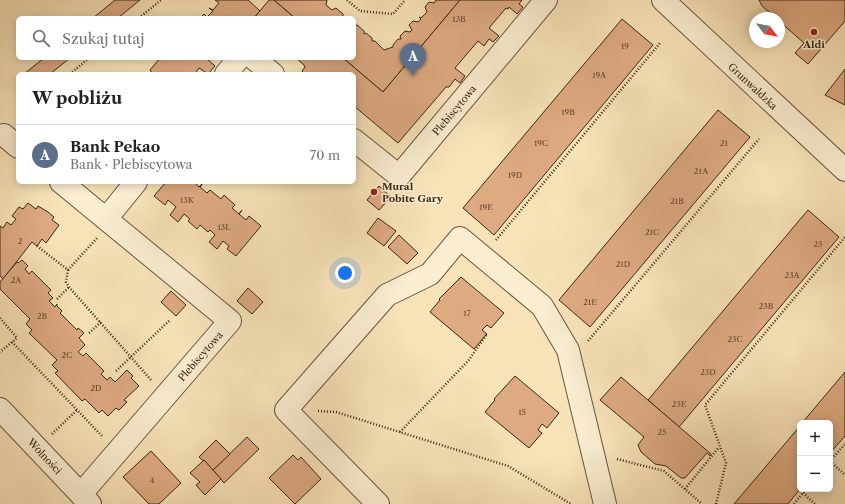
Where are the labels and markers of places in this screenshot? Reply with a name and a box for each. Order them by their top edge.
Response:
marker: Aldi [809,27,819,37]
place label: Aldi [802,38,825,51]
pin: A [400,43,426,76]
place label: Mural Pobite Gary [382,180,444,205]
marker: Mural Pobite Gary [369,187,379,197]

